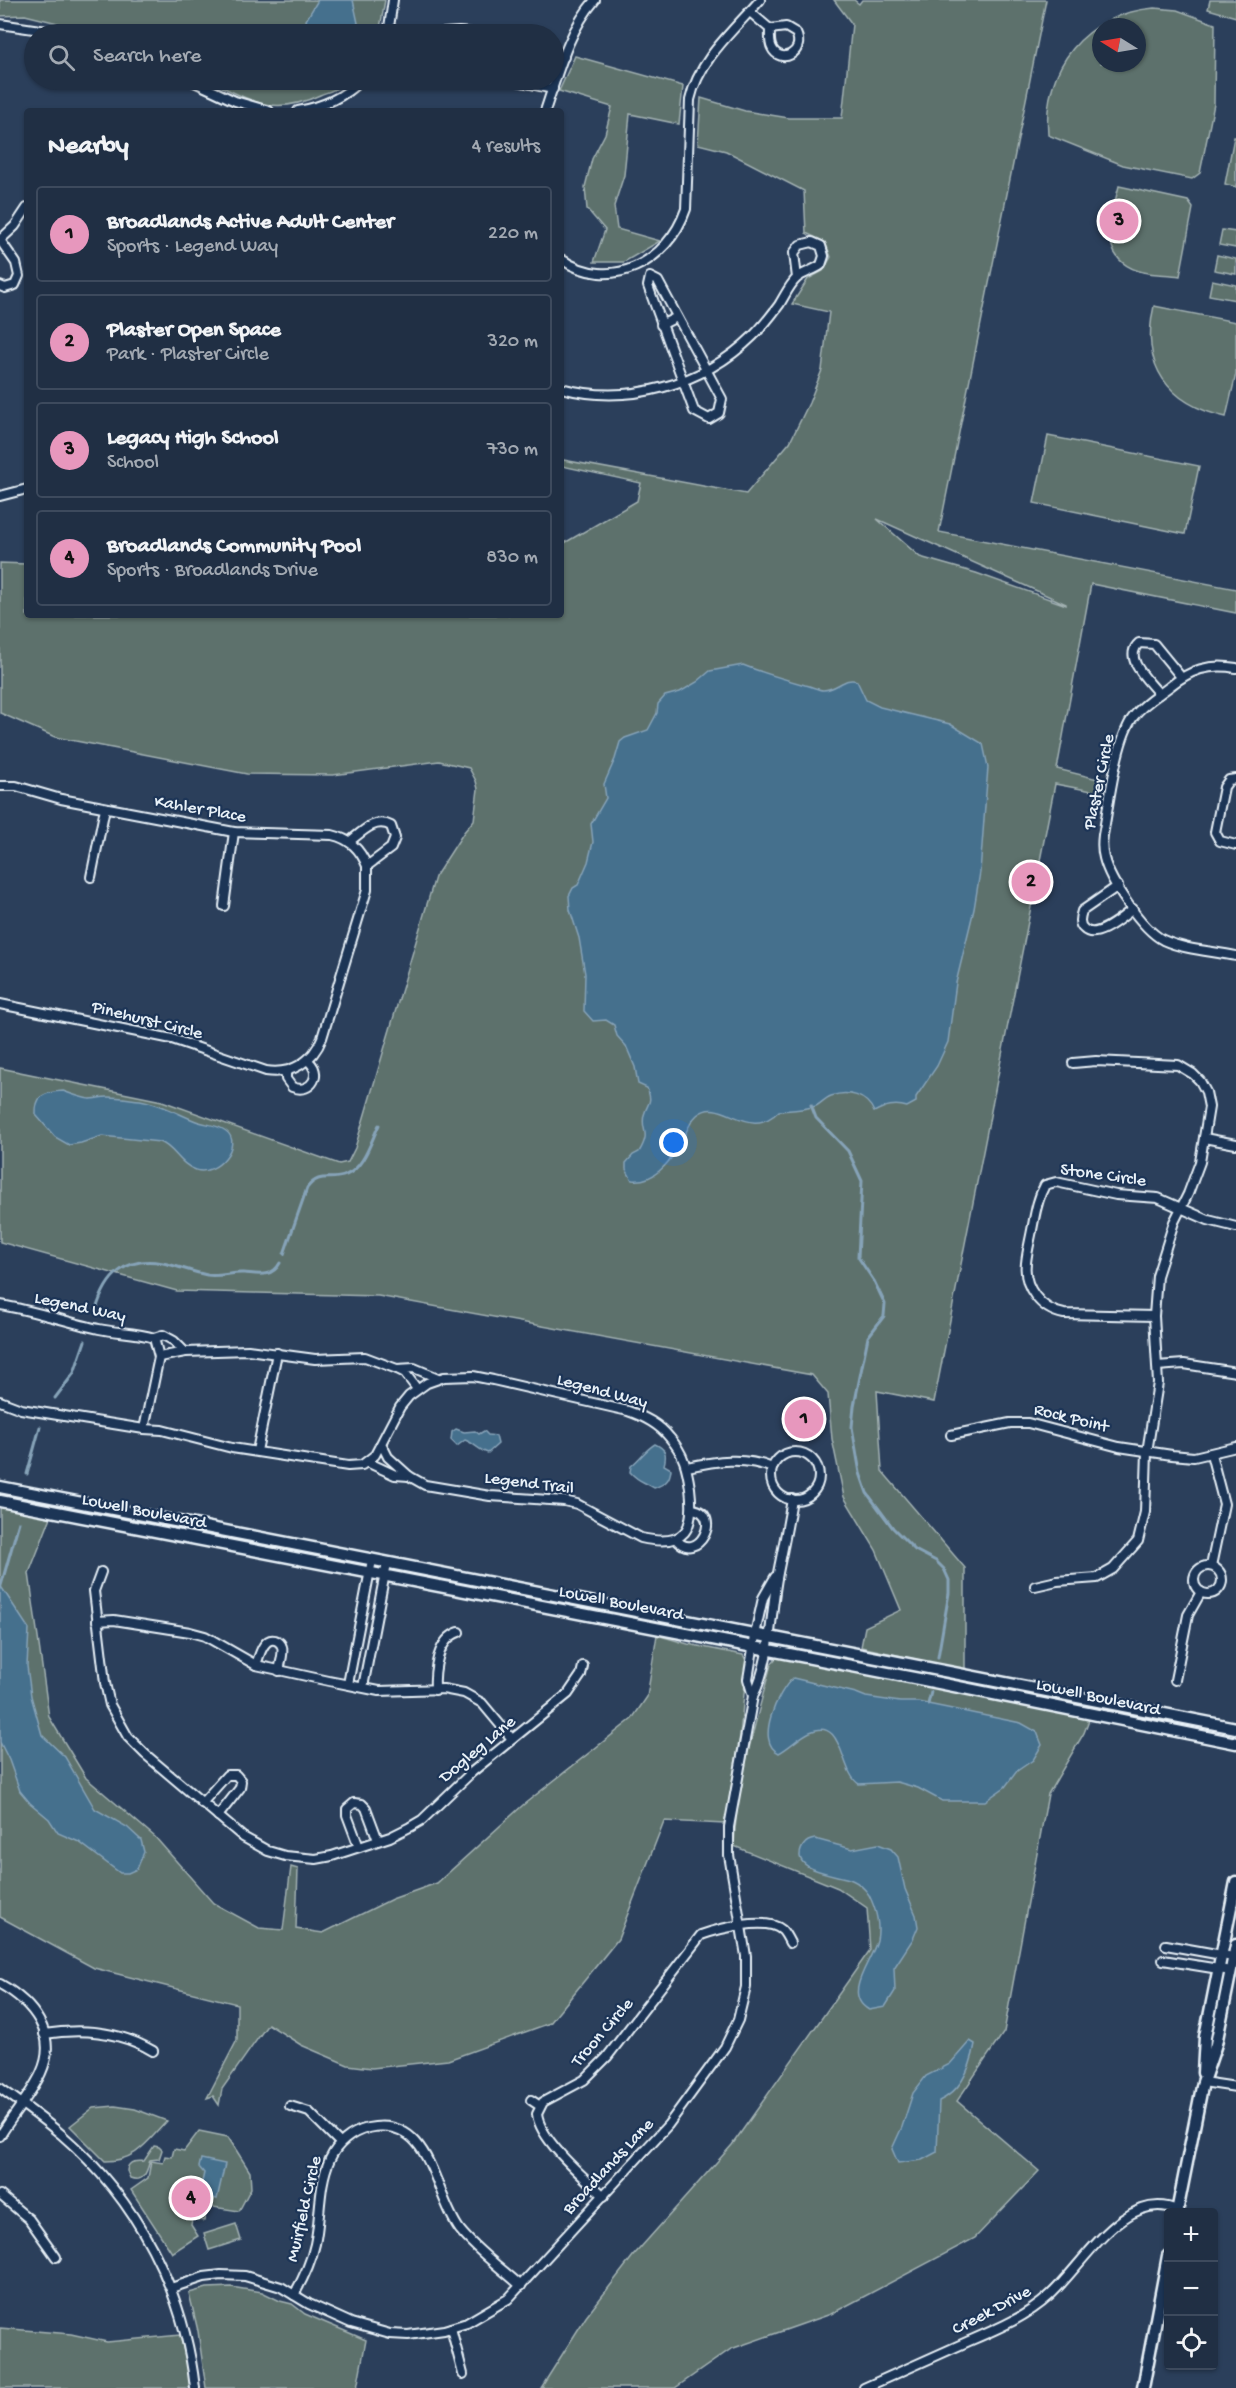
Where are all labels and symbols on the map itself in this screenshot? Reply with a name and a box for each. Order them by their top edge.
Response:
north arrow [1092,18,1146,72]
pin: 3 [1100,198,1138,244]
street label: Plaster Circle [1079,732,1121,833]
street label: Kahler Place [152,792,248,829]
pin: 2 [1012,860,1050,904]
street label: Pinehurst Circle [88,997,205,1045]
your location [659,1128,688,1157]
street label: Stone Circle [1059,1160,1148,1193]
street label: Legend Way [32,1288,128,1328]
street label: Legend Way [554,1370,650,1414]
pin: 1 [784,1396,824,1442]
street label: Rock Point [1031,1400,1112,1439]
street label: Legend Trail [483,1468,575,1500]
street label: Lowell Boulevard [80,1490,209,1535]
street label: Lowell Boulevard [557,1582,686,1627]
street label: Lowell Boulevard [1034,1675,1163,1722]
street label: Dogleg Lane [435,1711,521,1789]
street label: Troon Circle [567,1994,639,2072]
street label: Broadlands Lane [558,2114,659,2220]
street label: Muirfield Circle [283,2153,328,2264]
pin: 4 [172,2176,210,2220]
street label: Creek Drive [949,2281,1036,2341]

